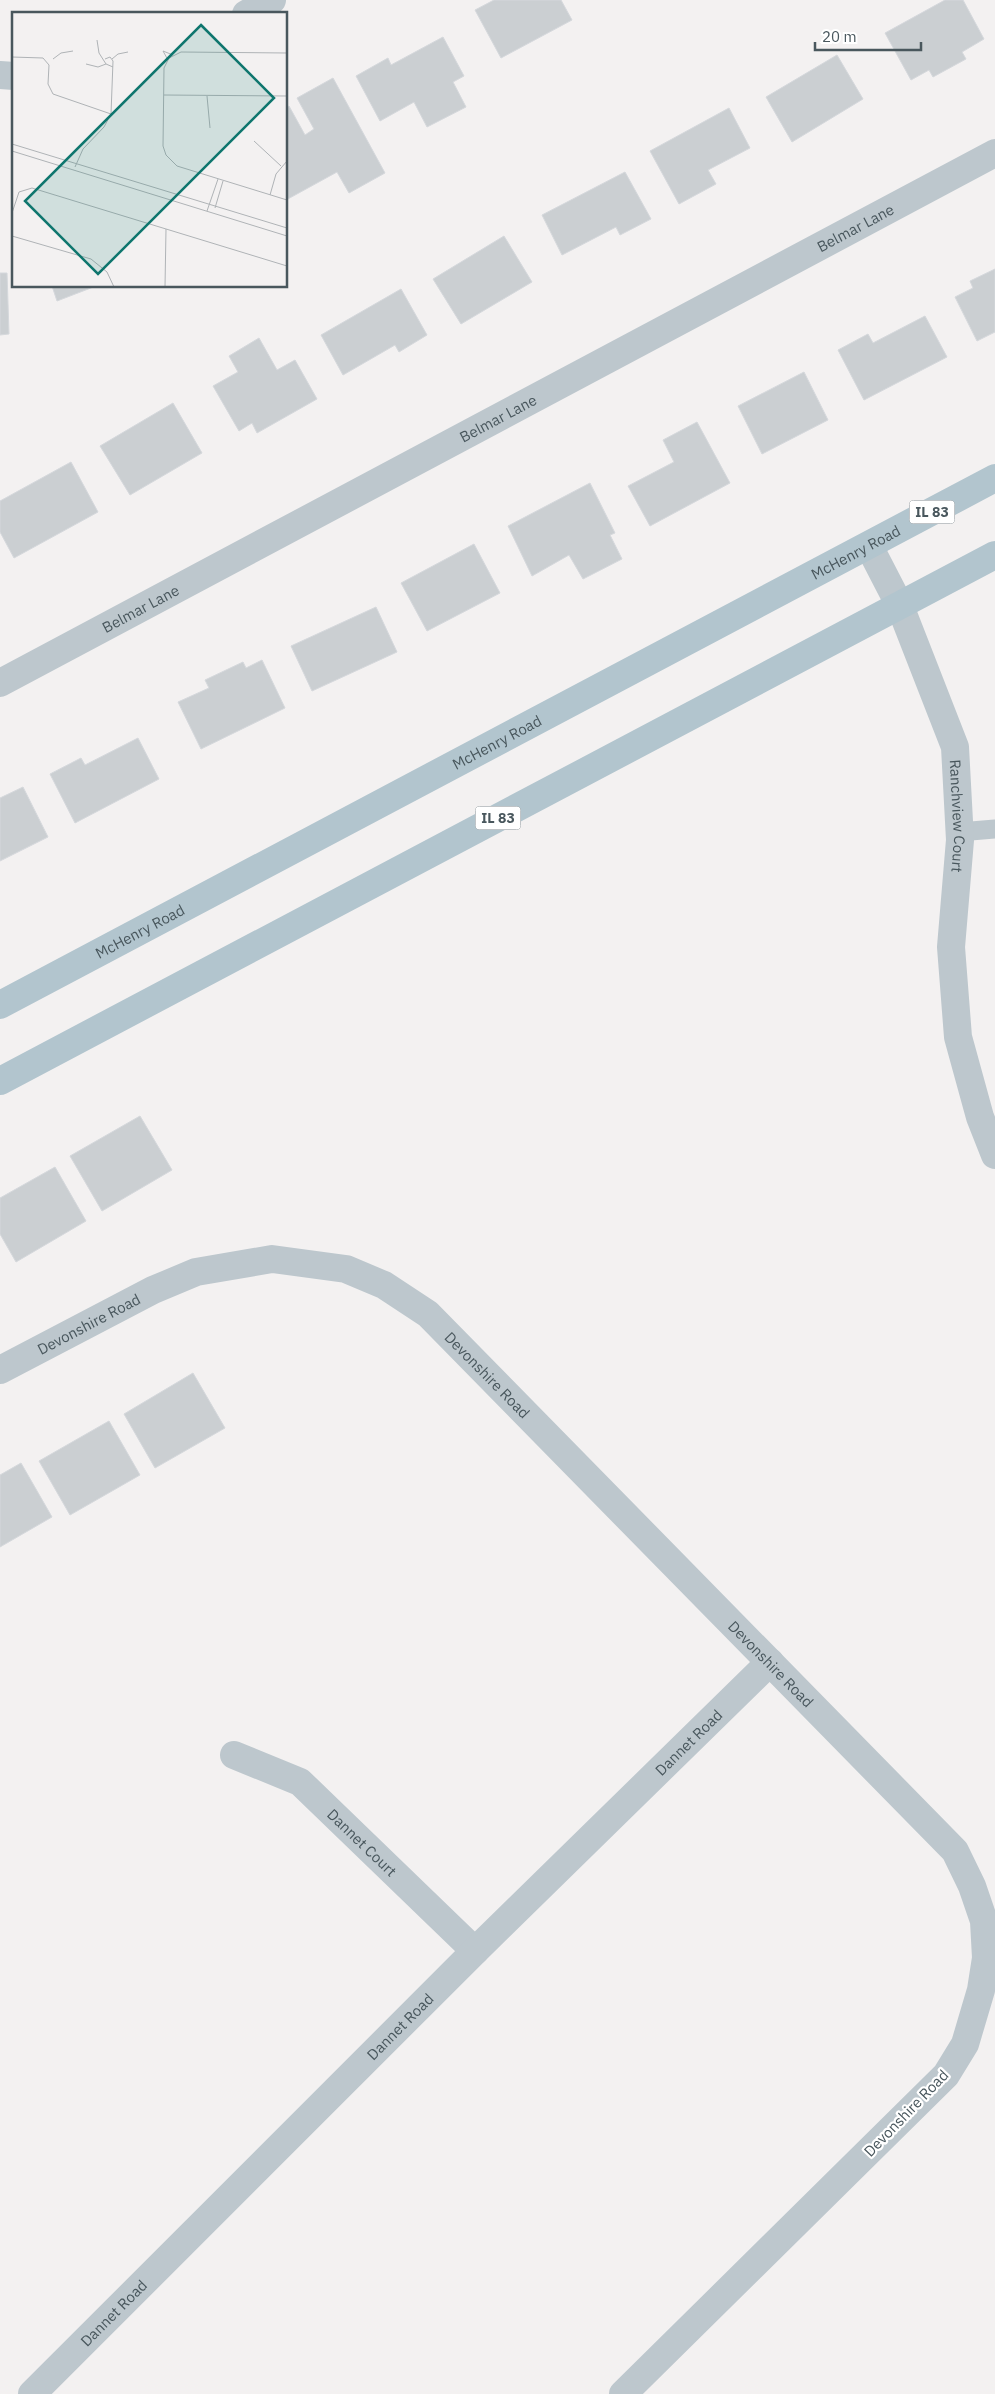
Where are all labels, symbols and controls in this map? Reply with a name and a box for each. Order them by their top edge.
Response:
inset map [12,12,288,288]
scale bar [815,20,921,52]
text: 20 m [822,27,857,46]
street label: Belmar Lane [813,199,897,256]
street label: Belmar Lane [456,390,540,446]
road number: IL 83 [910,501,954,524]
street label: McHenry Road [808,521,903,583]
street label: Belmar Lane [99,580,182,637]
street label: McHenry Road [449,711,545,773]
street label: Ranchview Court [946,759,970,873]
road number: IL 83 [476,806,520,830]
street label: McHenry Road [92,900,188,962]
street label: Devonshire Road [34,1289,143,1358]
street label: Devonshire Road [441,1327,534,1422]
street label: Devonshire Road [725,1616,818,1711]
street label: Dannet Road [651,1705,726,1779]
street label: Dannet Court [324,1804,401,1880]
street label: Dannet Road [362,1989,437,2064]
street label: Devonshire Road [860,2066,952,2160]
street label: Dannet Road [76,2275,151,2350]

